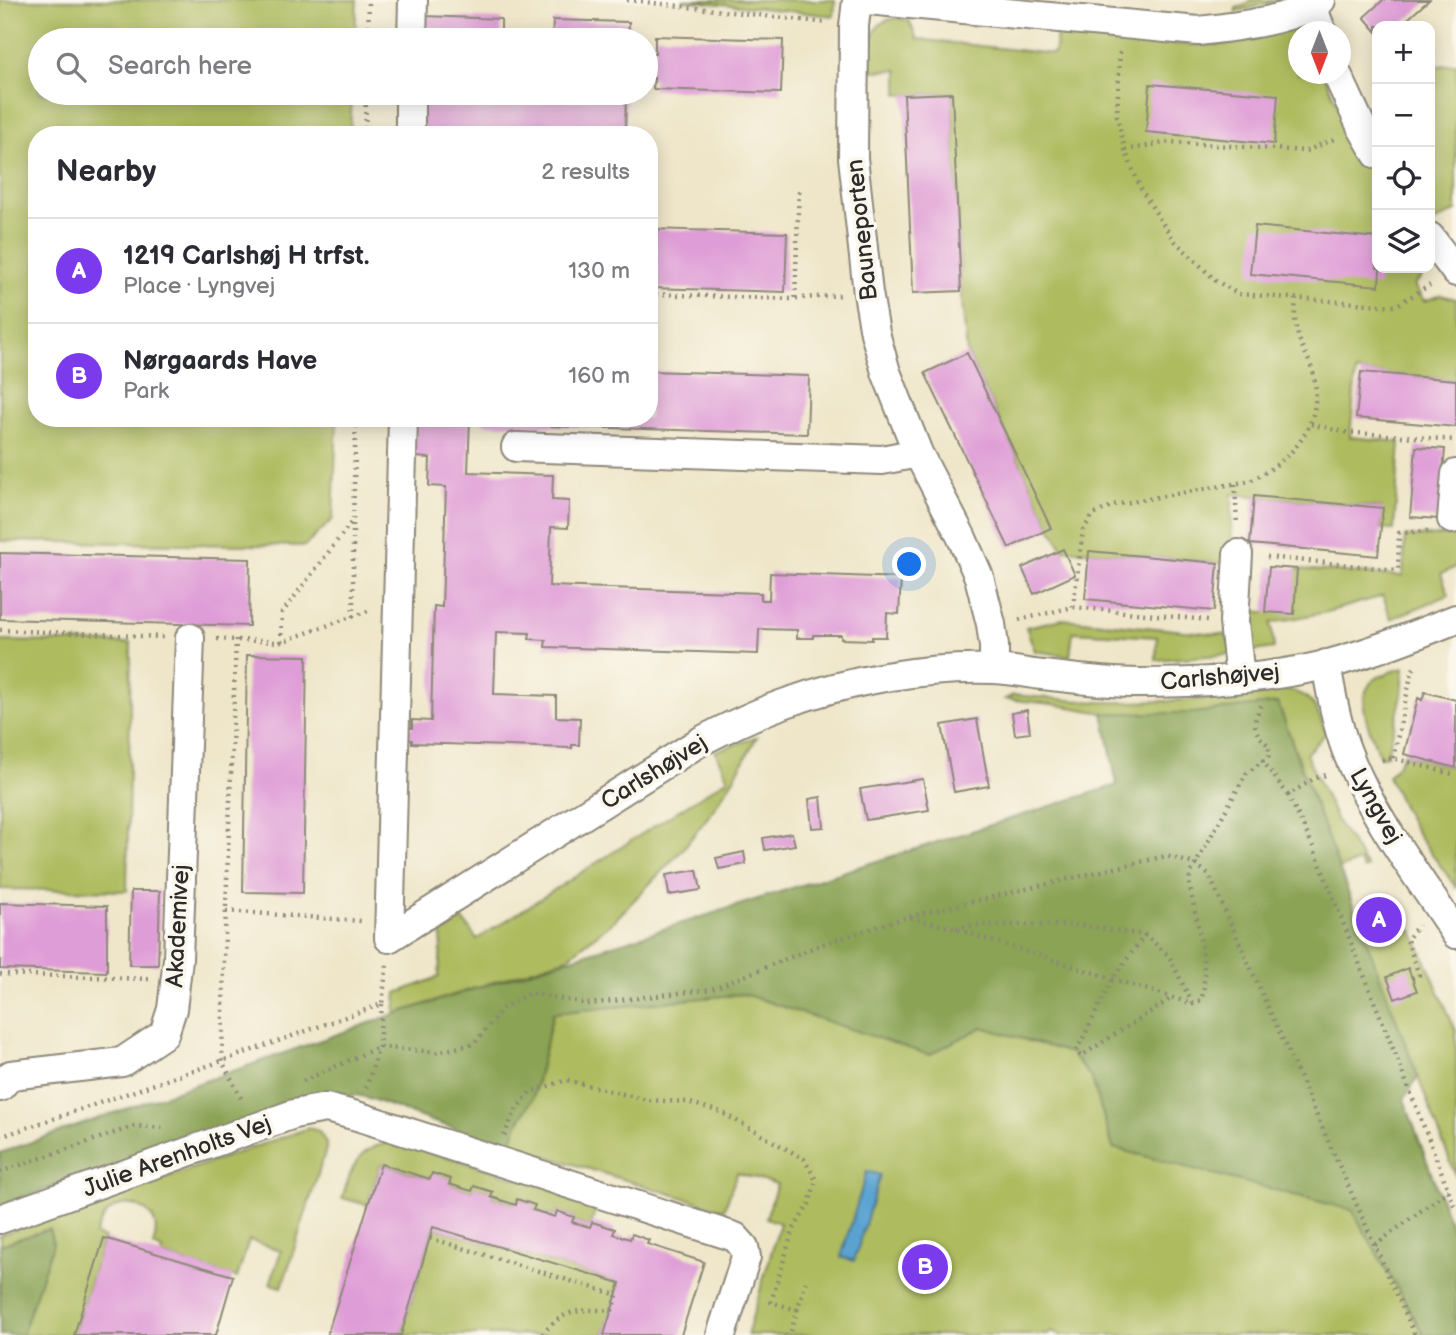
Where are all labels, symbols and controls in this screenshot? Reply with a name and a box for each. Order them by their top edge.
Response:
north arrow [1288,21,1351,84]
map controls [1372,21,1435,273]
button: + [1372,21,1435,84]
search box [28,28,658,105]
icon: search [52,48,90,86]
text: Search here [108,51,252,82]
button: − [1372,84,1435,147]
button: locate [1372,147,1435,210]
text: Nearby [56,154,156,190]
text: 2 results [541,158,630,186]
street label: Bauneporten [840,158,884,302]
button: layers [1372,210,1435,273]
text: 1219 Carlshøj H trfst. [123,241,370,272]
text: A [72,257,86,285]
text: 130 m [568,257,630,285]
text: Place · Lyngvej [123,272,275,300]
text: Nørgaards Have [123,346,317,377]
text: B [71,362,87,390]
text: 160 m [568,362,630,390]
text: Park [123,377,169,405]
your location [892,547,926,581]
street label: Carlshøjvej [1159,657,1281,697]
street label: Carlshøjvej [596,728,712,816]
street label: Lyngvej [1343,763,1409,849]
street label: Akademivej [160,864,196,988]
pin: A [1356,894,1402,946]
street label: Julie Arenholts Vej [79,1109,275,1203]
pin: B [902,1241,948,1293]

